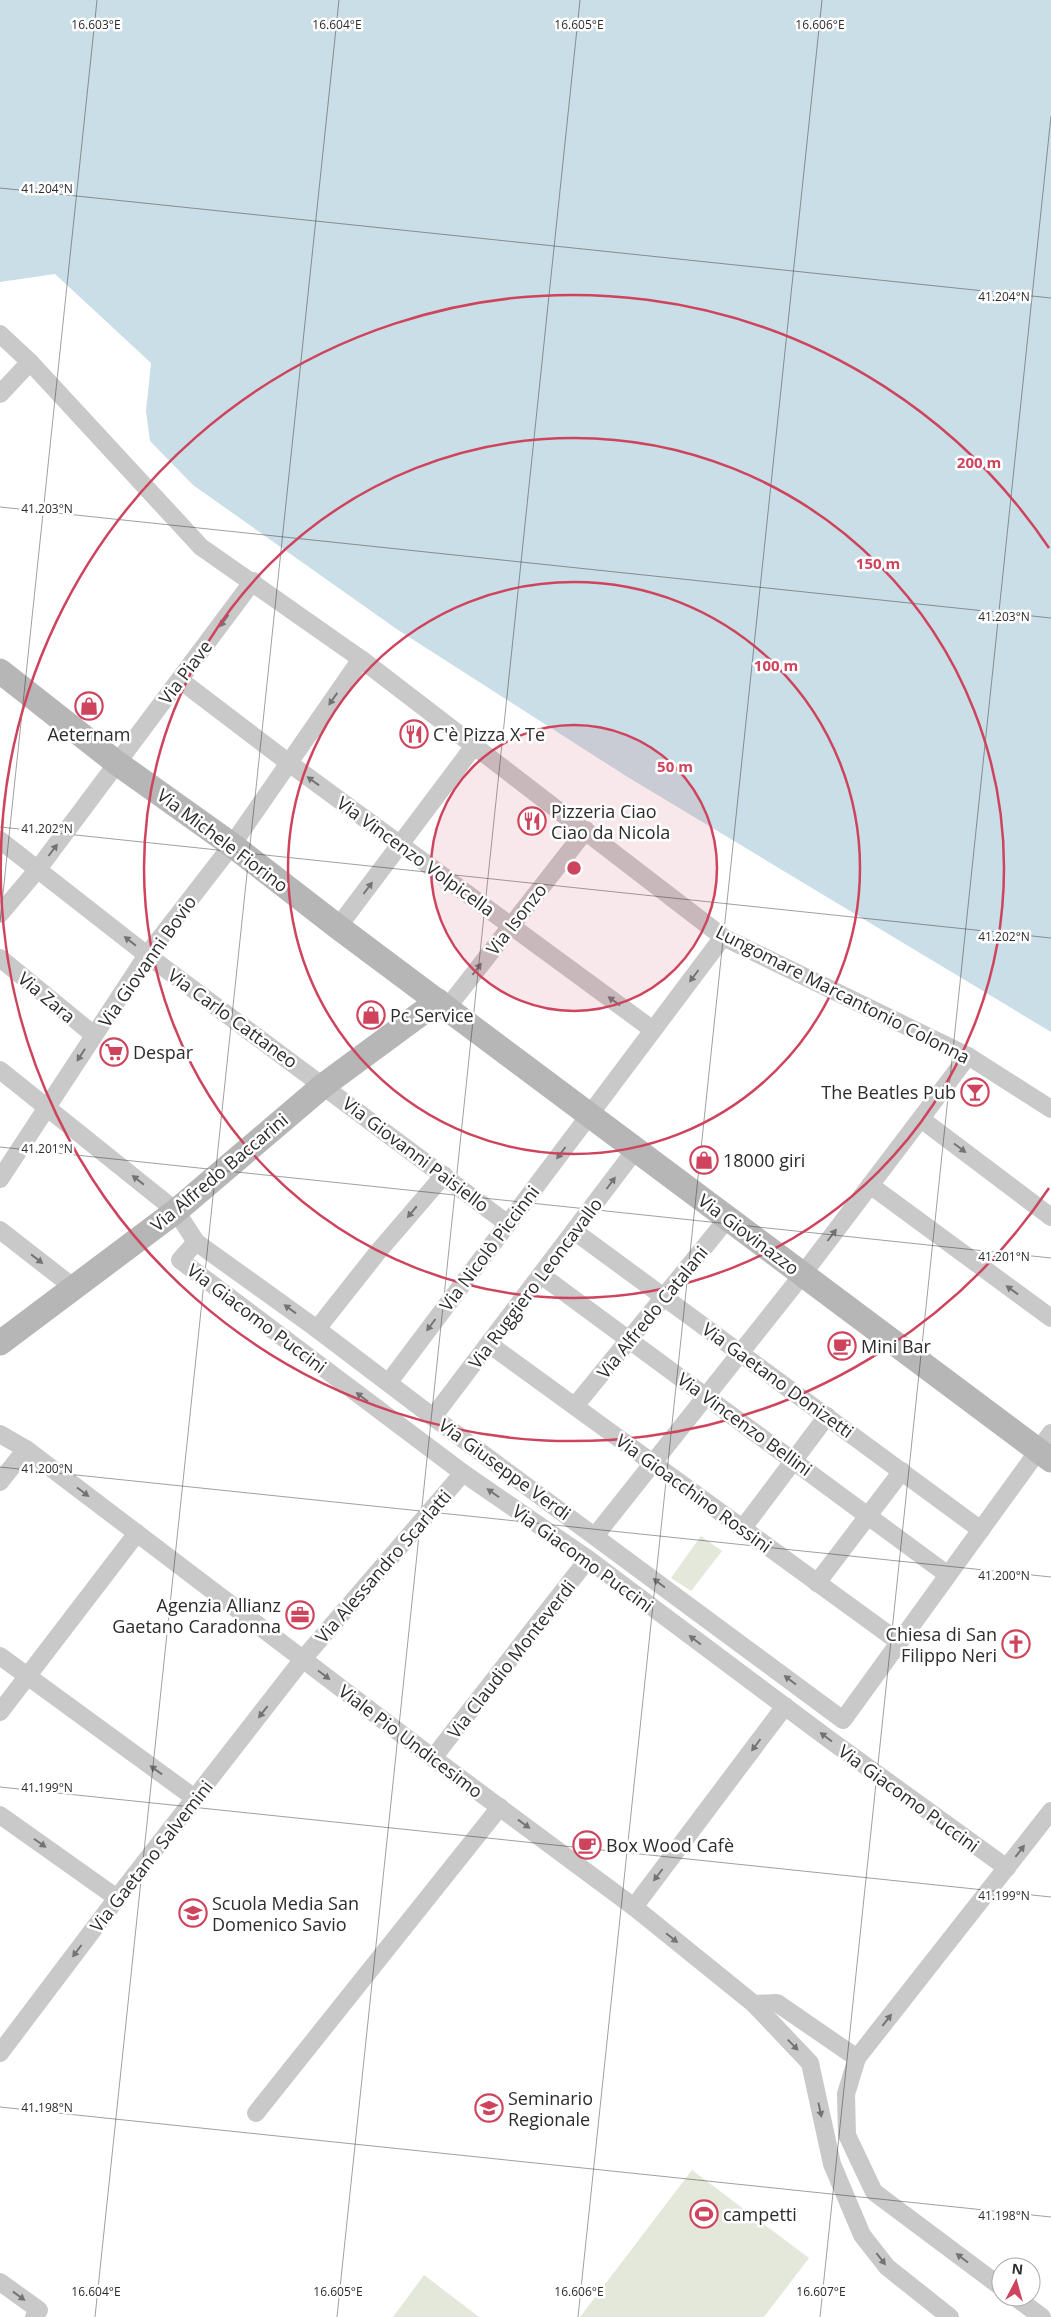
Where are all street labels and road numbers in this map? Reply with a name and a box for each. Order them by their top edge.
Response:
street label: Via Piave [153,635,217,709]
street label: Via Michele Fiorino [153,783,293,897]
street label: Via Vincenzo Volpicella [332,791,500,921]
street label: Via Isonzo [480,878,552,960]
street label: Via Giovanni Bovio [93,890,201,1032]
street label: Lungomare Marcantonio Colonna [712,919,974,1069]
street label: Via Carlo Cattaneo [163,963,303,1073]
street label: Via Zara [13,966,81,1028]
street label: Via Giovanni Paisiello [338,1091,494,1217]
street label: Via Alfredo Baccarini [145,1107,293,1237]
street label: Via Nicolò Piccinni [434,1180,544,1316]
street label: Via Giovinazzo [694,1188,804,1280]
street label: Via Ruggiero Leoncavallo [463,1193,607,1373]
street label: Via Alfredo Catalani [591,1241,713,1383]
street label: Via Giacomo Puccini [183,1258,331,1378]
street label: Via Gaetano Donizetti [698,1317,858,1443]
street label: Via Vincenzo Bellini [673,1367,817,1481]
street label: Via Giuseppe Verdi [434,1413,576,1525]
street label: Via Gioacchino Rossini [611,1428,777,1558]
street label: Via Alessandro Scarlatti [310,1484,456,1648]
street label: Via Giacomo Puccini [508,1499,658,1617]
street label: Via Claudio Monteverdi [442,1575,580,1743]
street label: Viale Pio Undicesimo [334,1679,488,1803]
street label: Via Giacomo Puccini [834,1739,984,1857]
street label: Via Gaetano Salvemini [84,1775,218,1937]

